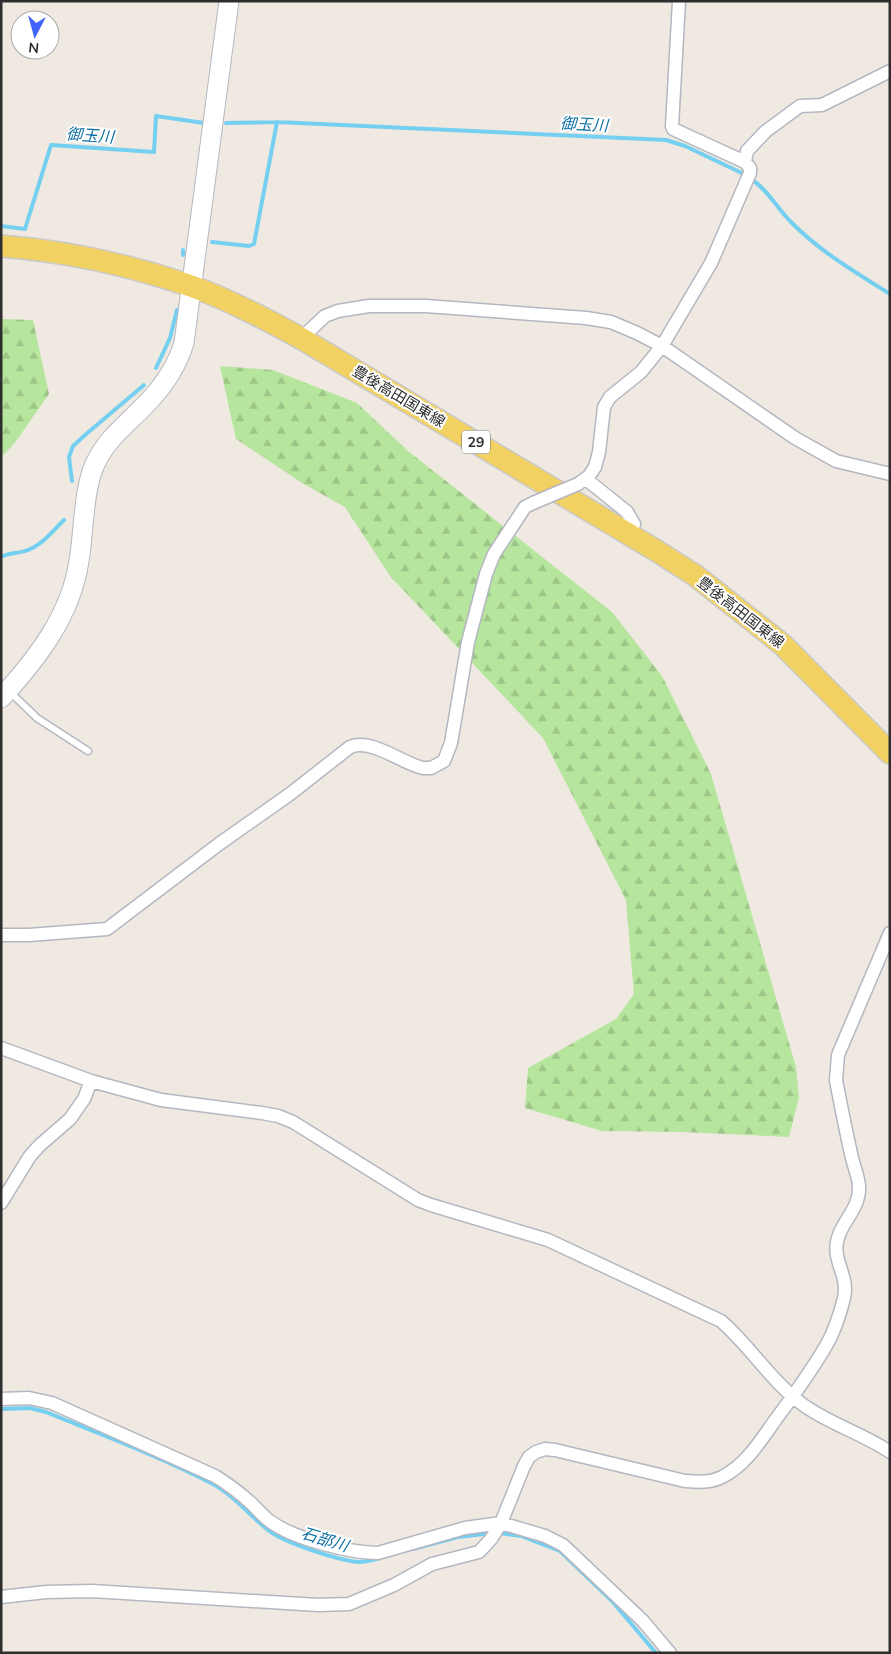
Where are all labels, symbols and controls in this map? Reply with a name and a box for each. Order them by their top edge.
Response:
north arrow [10,10,60,60]
text: N [27,38,40,57]
water label: 御玉川 [560,113,610,135]
water label: 御玉川 [65,123,117,147]
street label: 豊後高田国東線 [349,361,449,431]
road number: 29 [462,431,490,454]
street label: 豊後高田国東線 [694,572,788,652]
water label: 石部川 [299,1522,353,1556]

